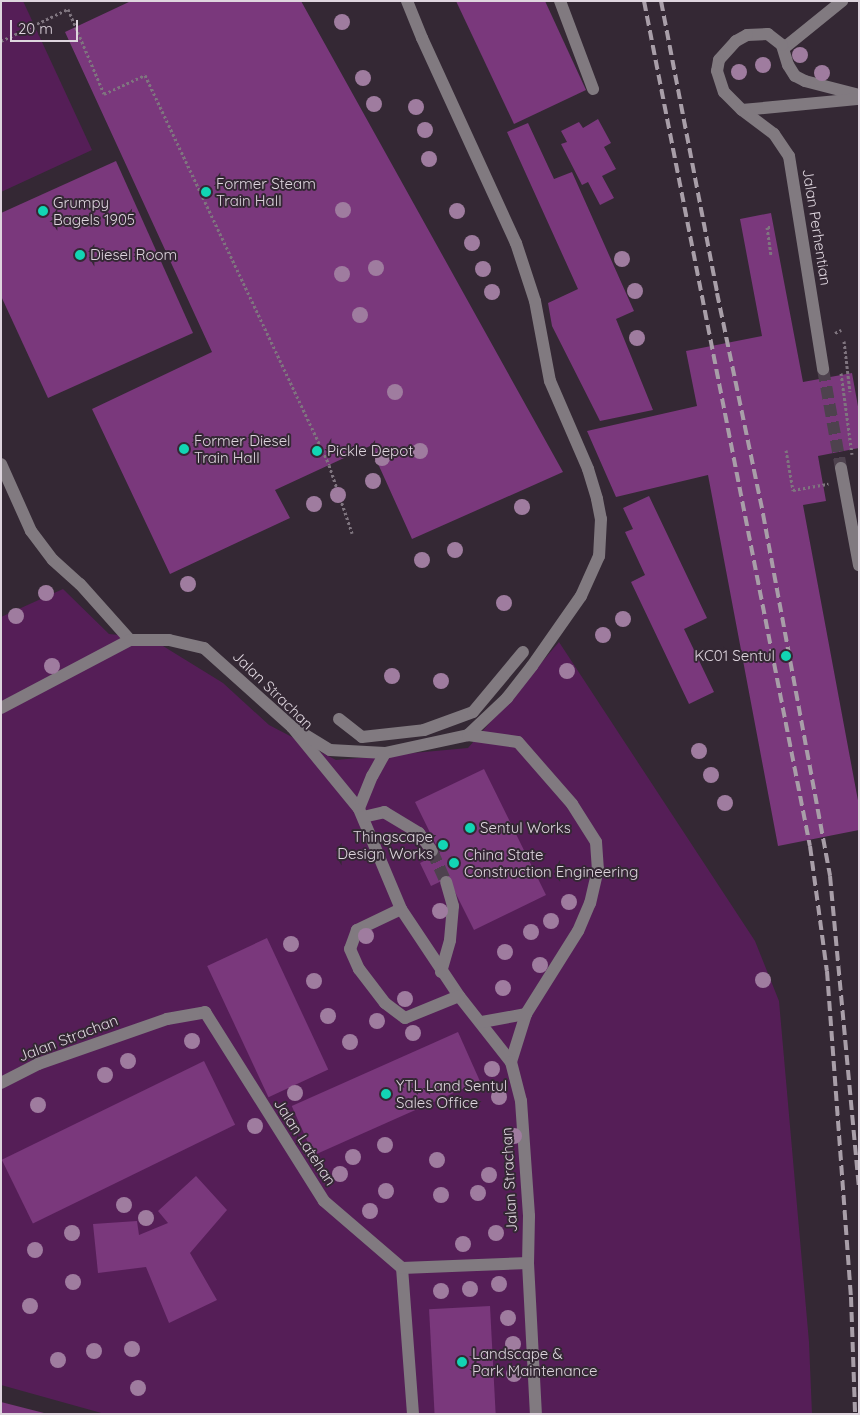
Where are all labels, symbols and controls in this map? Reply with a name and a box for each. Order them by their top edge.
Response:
scale bar [12,10,80,42]
text: 20 m [18,19,53,38]
street label: Jalan Perhentian [799,167,835,287]
place label: Former Steam Train Hall [216,174,316,209]
marker: Former Steam Train Hall [200,186,212,198]
place label: Grumpy Bagels 1905 [53,193,135,228]
marker: Grumpy Bagels 1905 [37,205,49,217]
place label: Diesel Room [90,246,177,264]
marker: Diesel Room [74,249,86,261]
place label: Former Diesel Train Hall [194,431,291,466]
place label: Pickle Depot [327,442,413,460]
marker: Former Diesel Train Hall [178,443,190,455]
marker: Pickle Depot [311,445,323,457]
street label: Jalan Strachan [229,647,317,733]
place label: KC01 Sentul [694,647,775,665]
marker: KC01 Sentul [779,649,793,663]
place label: Sentul Works [480,819,571,837]
marker: Sentul Works [464,822,476,834]
place label: Thingscape Design Works [337,827,433,862]
marker: Thingscape Design Works [437,839,449,851]
place label: China State Construction Engineering [464,845,638,880]
marker: China State Construction Engineering [448,857,460,869]
street label: Jalan Strachan [16,1011,120,1065]
place label: YTL Land Sentul Sales Office [396,1076,507,1111]
marker: YTL Land Sentul Sales Office [380,1088,392,1100]
street label: Jalan Latehan [270,1095,340,1189]
street label: Jalan Strachan [497,1127,521,1233]
place label: Landscape & Park Maintenance [472,1344,597,1379]
marker: Landscape & Park Maintenance [456,1356,468,1368]

